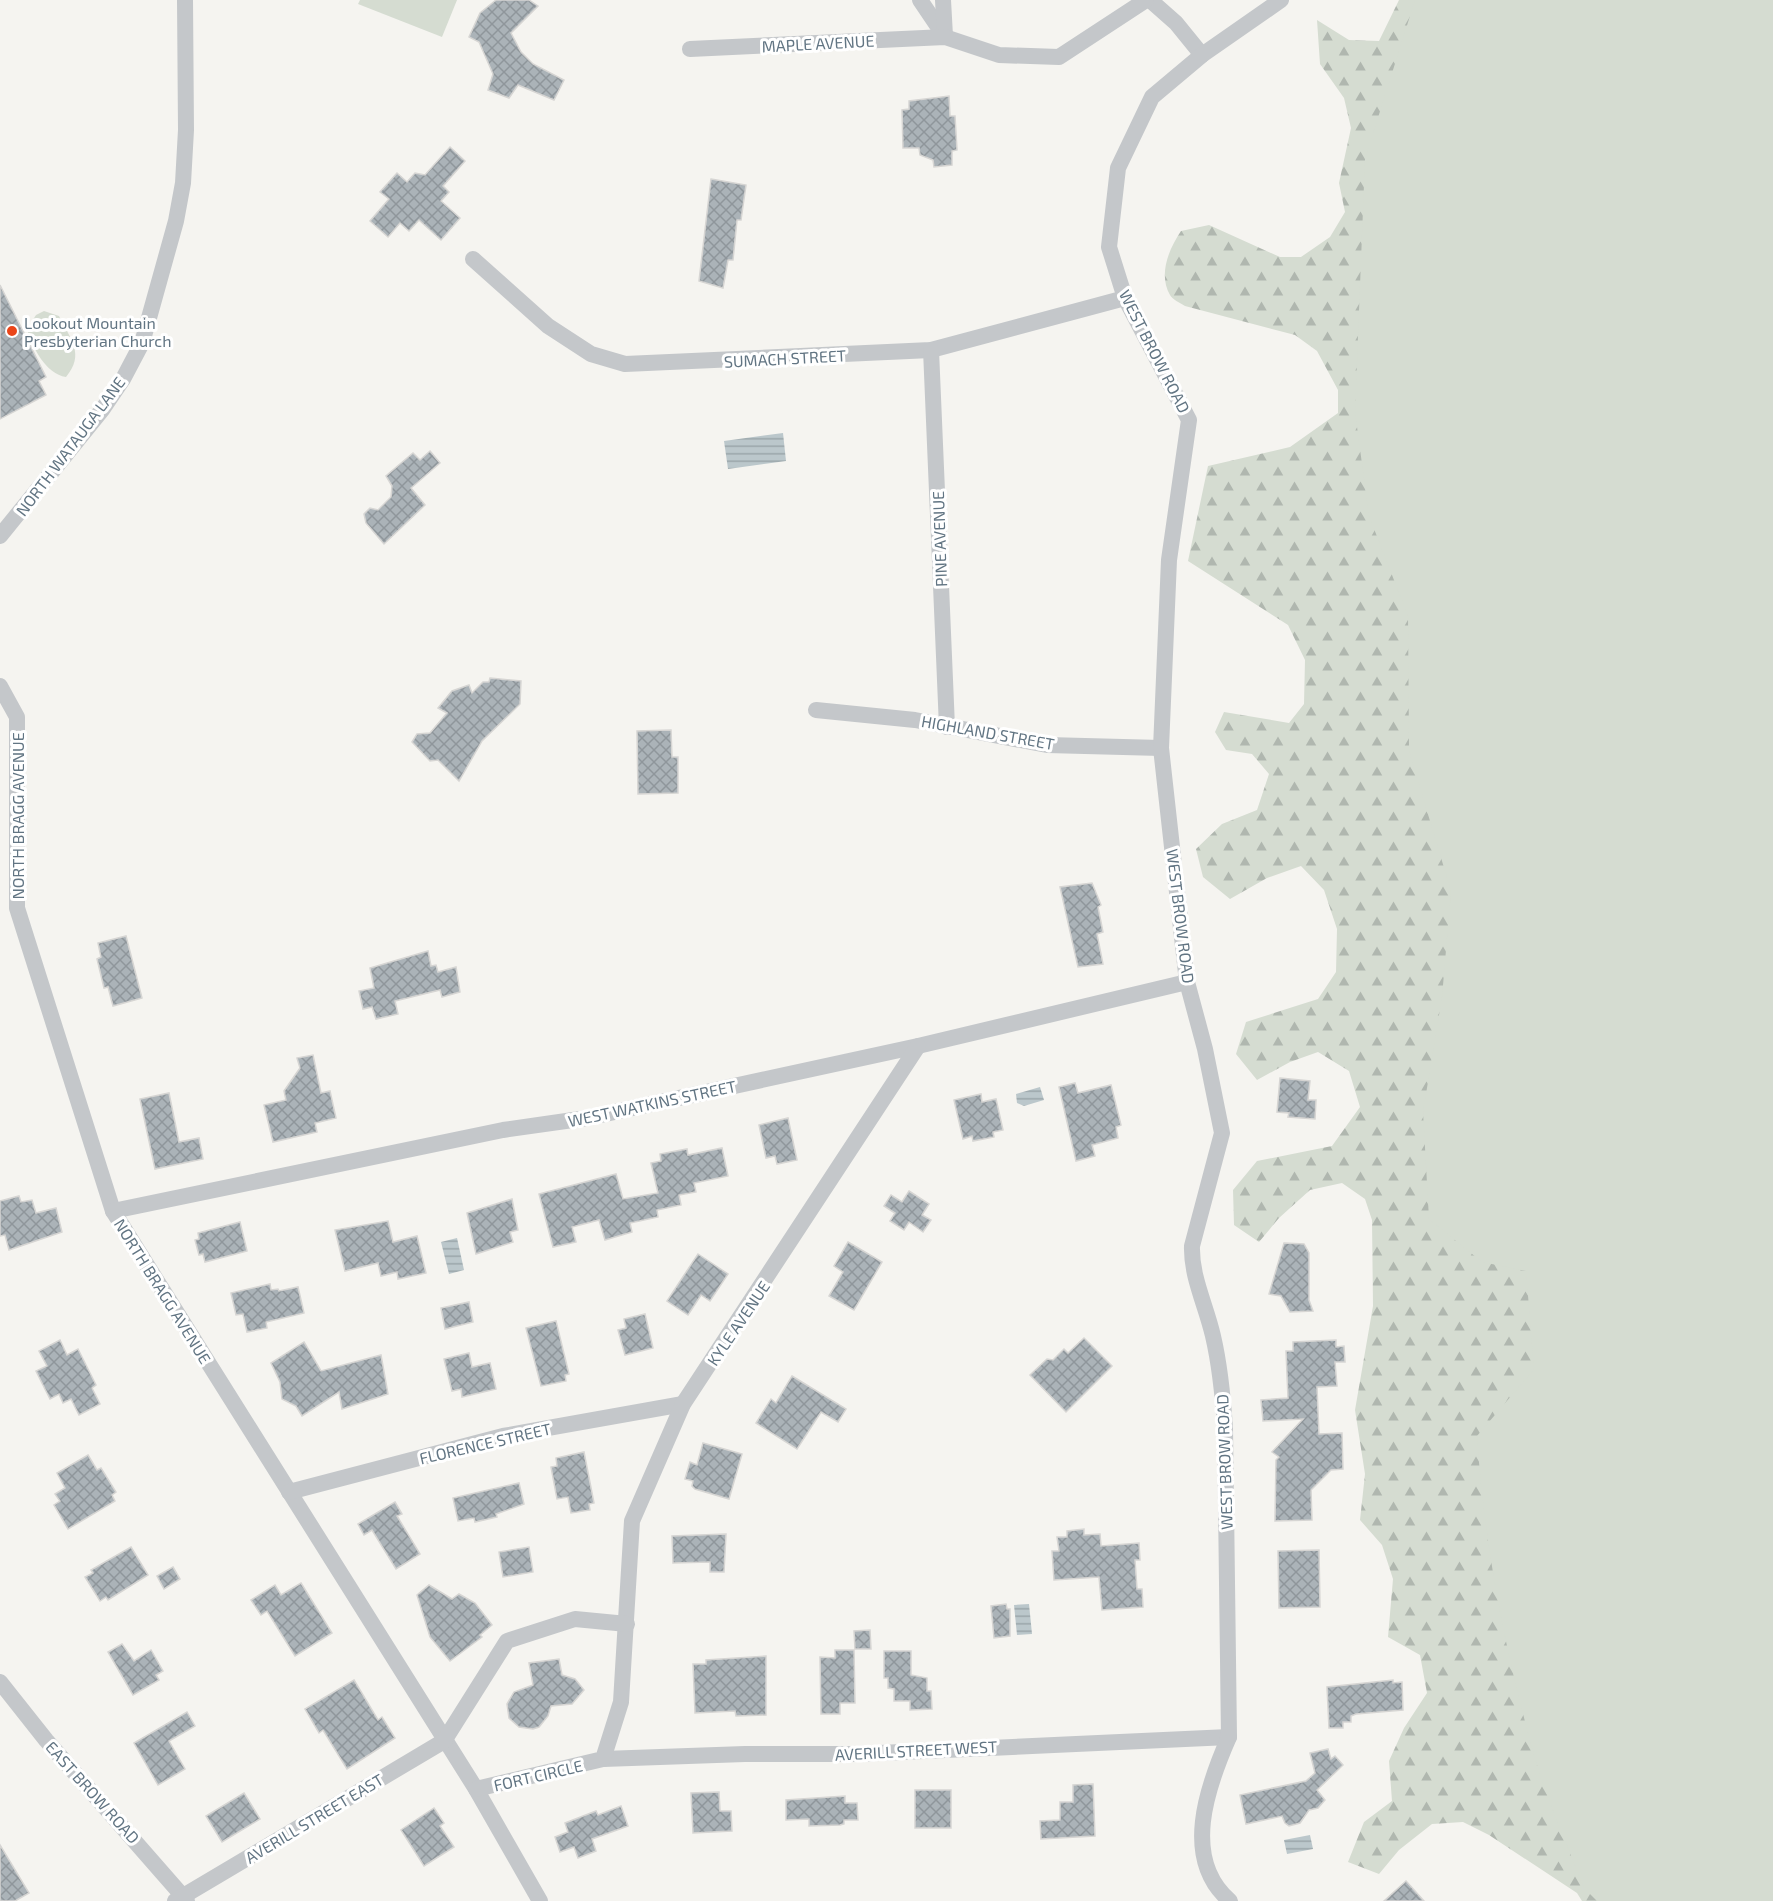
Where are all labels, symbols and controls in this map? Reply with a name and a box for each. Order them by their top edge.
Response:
street label: MAPLE AVENUE [761,31,875,55]
street label: WEST BROW ROAD [1116,286,1194,416]
place label: Lookout Mountain Presbyterian Church [24,313,171,350]
marker: Lookout Mountain Presbyterian Church [5,324,19,338]
street label: SUMACH STREET [723,345,847,371]
street label: NORTH WATAUGA LANE [11,373,129,519]
street label: PINE AVENUE [928,491,950,587]
street label: HIGHLAND STREET [920,711,1056,753]
street label: NORTH BRAGG AVENUE [8,732,27,900]
street label: WEST BROW ROAD [1163,848,1199,984]
street label: WEST WATKINS STREET [566,1076,738,1130]
street label: NORTH BRAGG AVENUE [111,1215,215,1367]
street label: KYLE AVENUE [703,1277,773,1369]
street label: WEST BROW ROAD [1212,1394,1236,1530]
street label: FLORENCE STREET [417,1419,553,1467]
street label: AVERILL STREET WEST [834,1736,998,1764]
street label: EAST BROW ROAD [42,1737,144,1847]
street label: FORT CIRCLE [492,1756,584,1794]
street label: AVERILL STREET EAST [242,1769,386,1867]

